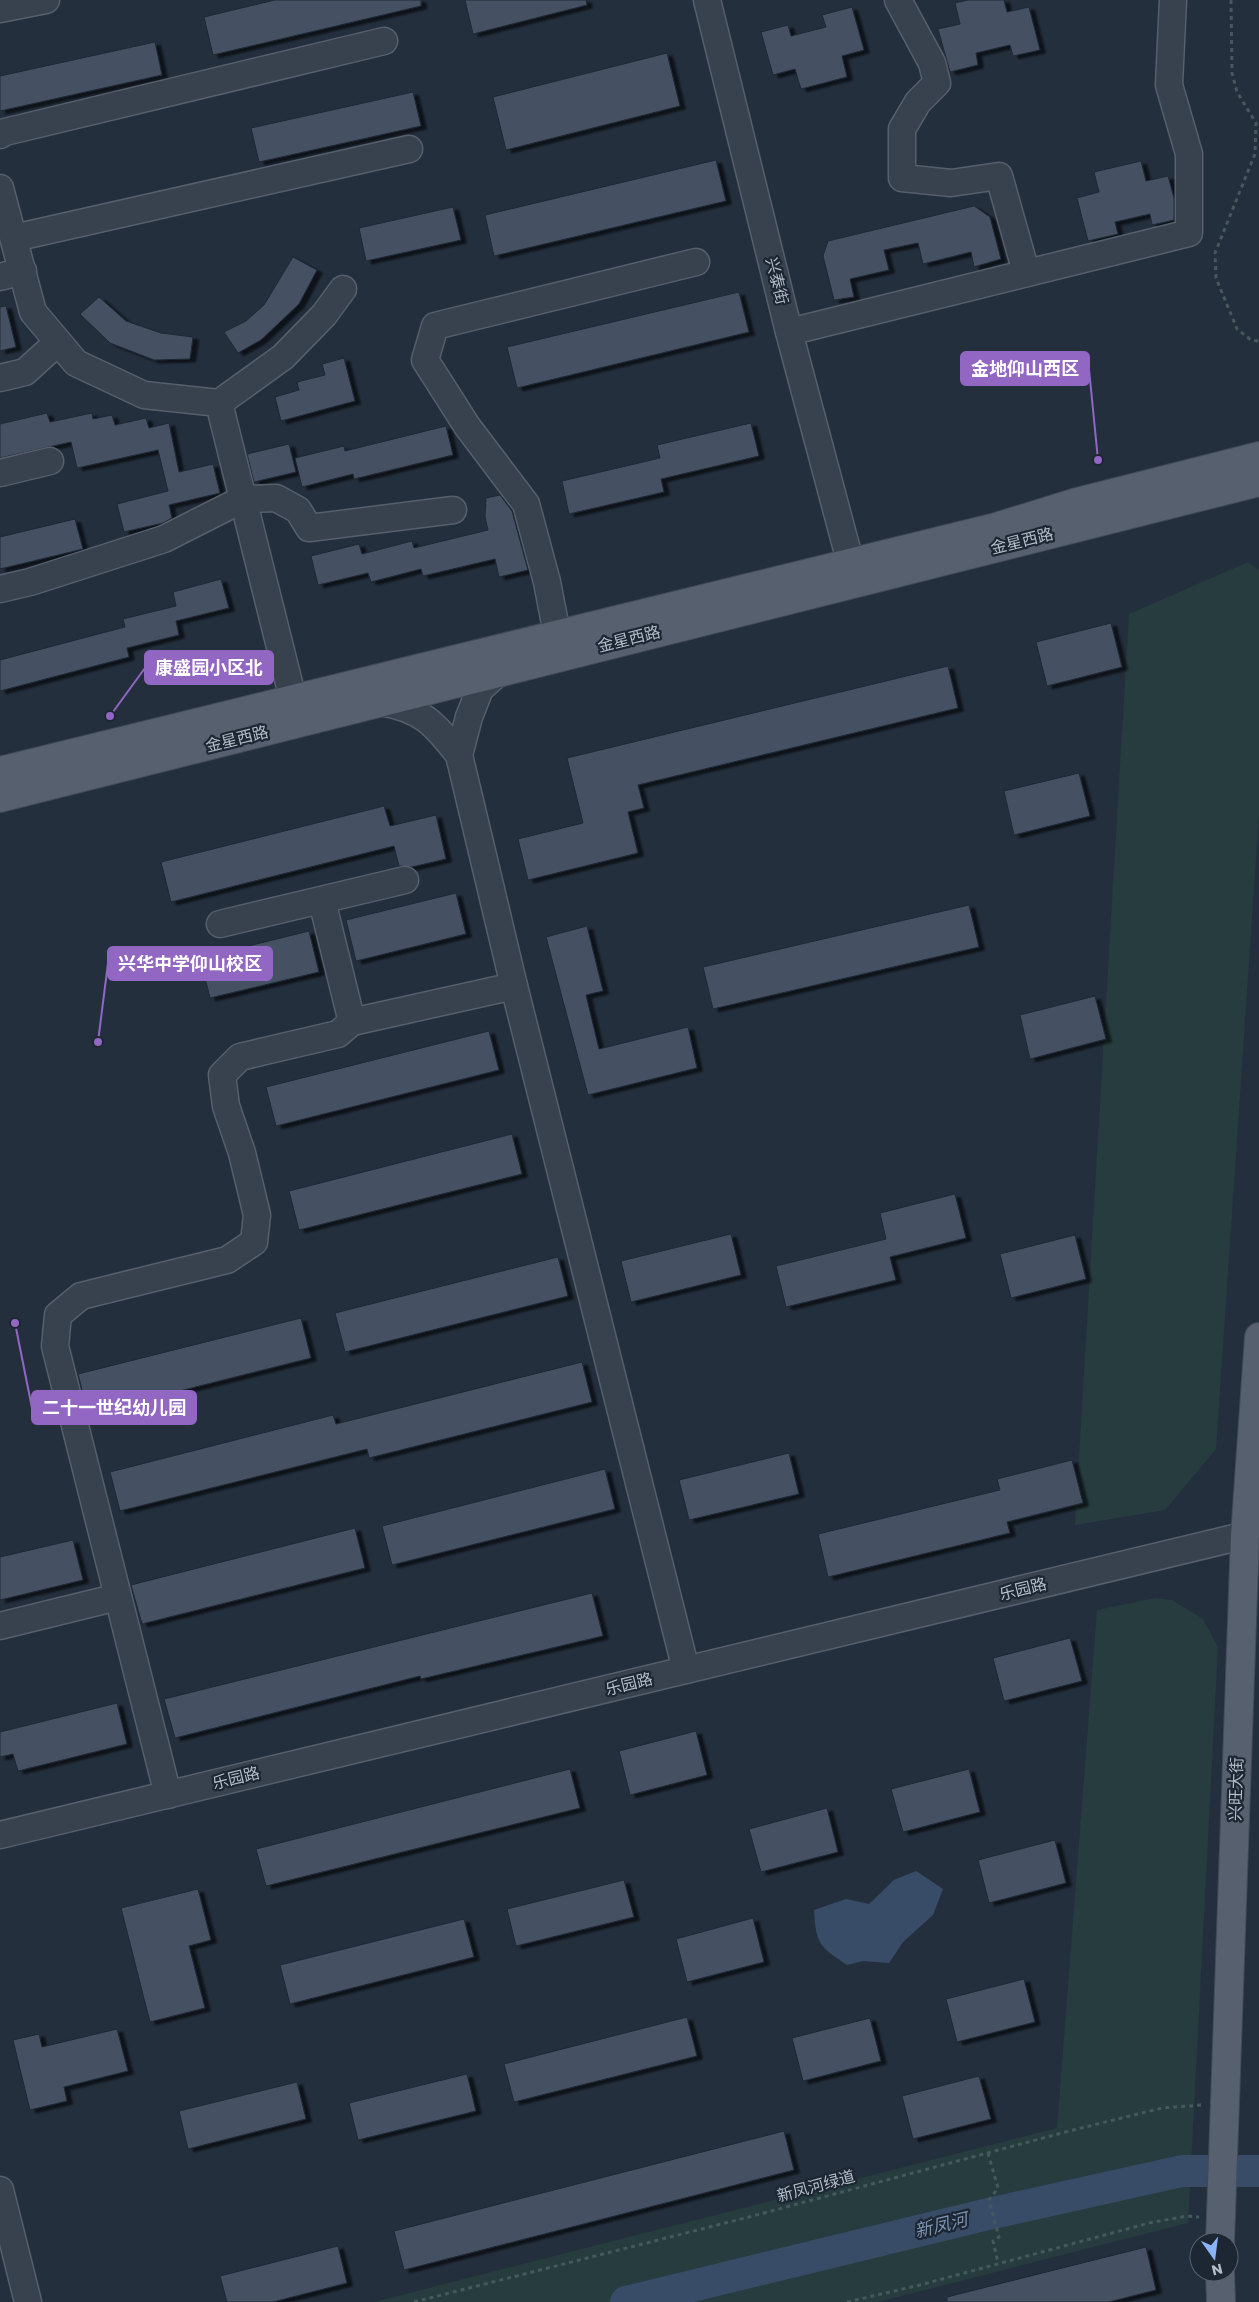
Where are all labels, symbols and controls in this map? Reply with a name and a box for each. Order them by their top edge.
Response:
street label: 兴泰街 [760,255,794,307]
callout: 金地仰山西区 [961,352,1089,385]
text: 金地仰山西区 [971,356,1079,381]
street label: 金星西路 [988,522,1056,560]
street label: 金星西路 [595,620,663,658]
callout: 康盛园小区北 [145,651,273,684]
text: 康盛园小区北 [155,655,263,680]
street label: 金星西路 [203,720,271,758]
callout: 兴华中学仰山校区 [108,947,272,980]
text: 兴华中学仰山校区 [118,951,262,976]
callout: 二十一世纪幼儿园 [32,1391,196,1424]
text: 二十一世纪幼儿园 [42,1395,186,1420]
street label: 乐园路 [997,1572,1049,1606]
street label: 乐园路 [603,1667,655,1701]
street label: 兴旺大街 [1223,1757,1249,1821]
street label: 乐园路 [210,1761,262,1795]
street label: 新凤河绿道 [774,2165,858,2207]
water label: 新凤河 [912,2206,973,2244]
north arrow [1189,2232,1239,2282]
text: N [1210,2259,1225,2281]

